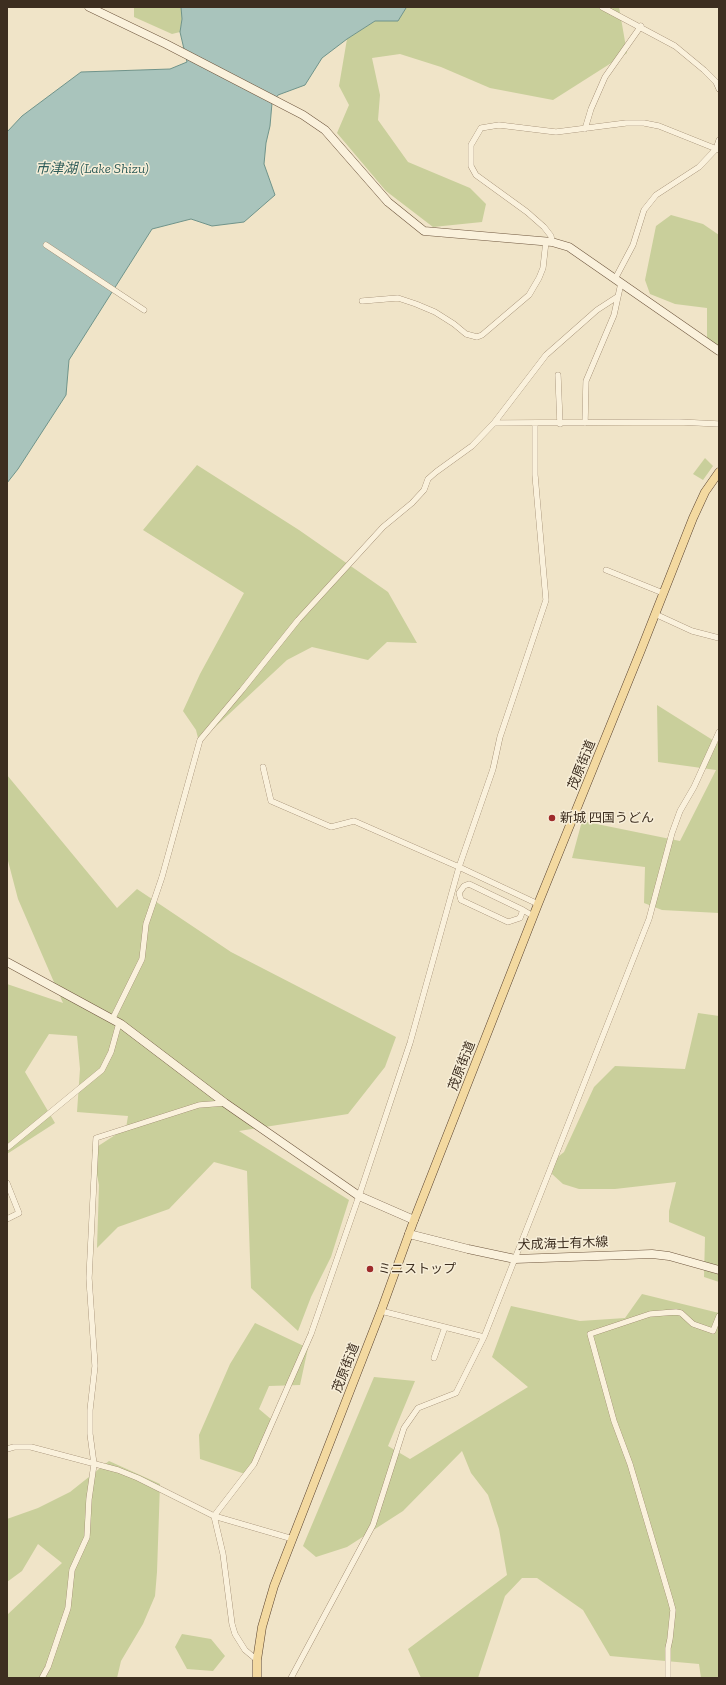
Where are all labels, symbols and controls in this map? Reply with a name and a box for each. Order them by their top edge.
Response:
water label: 市津湖 (Lake Shizu) [35,161,149,177]
street label: 茂原街道 [565,738,599,792]
place label: 新城 四国うどん [560,810,654,826]
marker: 新城 四国うどん [547,813,557,823]
street label: 茂原街道 [445,1039,479,1093]
street label: 犬成海士有木線 [517,1235,609,1253]
place label: ミニストップ [378,1261,456,1277]
marker: ミニストップ [365,1264,375,1274]
street label: 茂原街道 [329,1341,363,1395]

